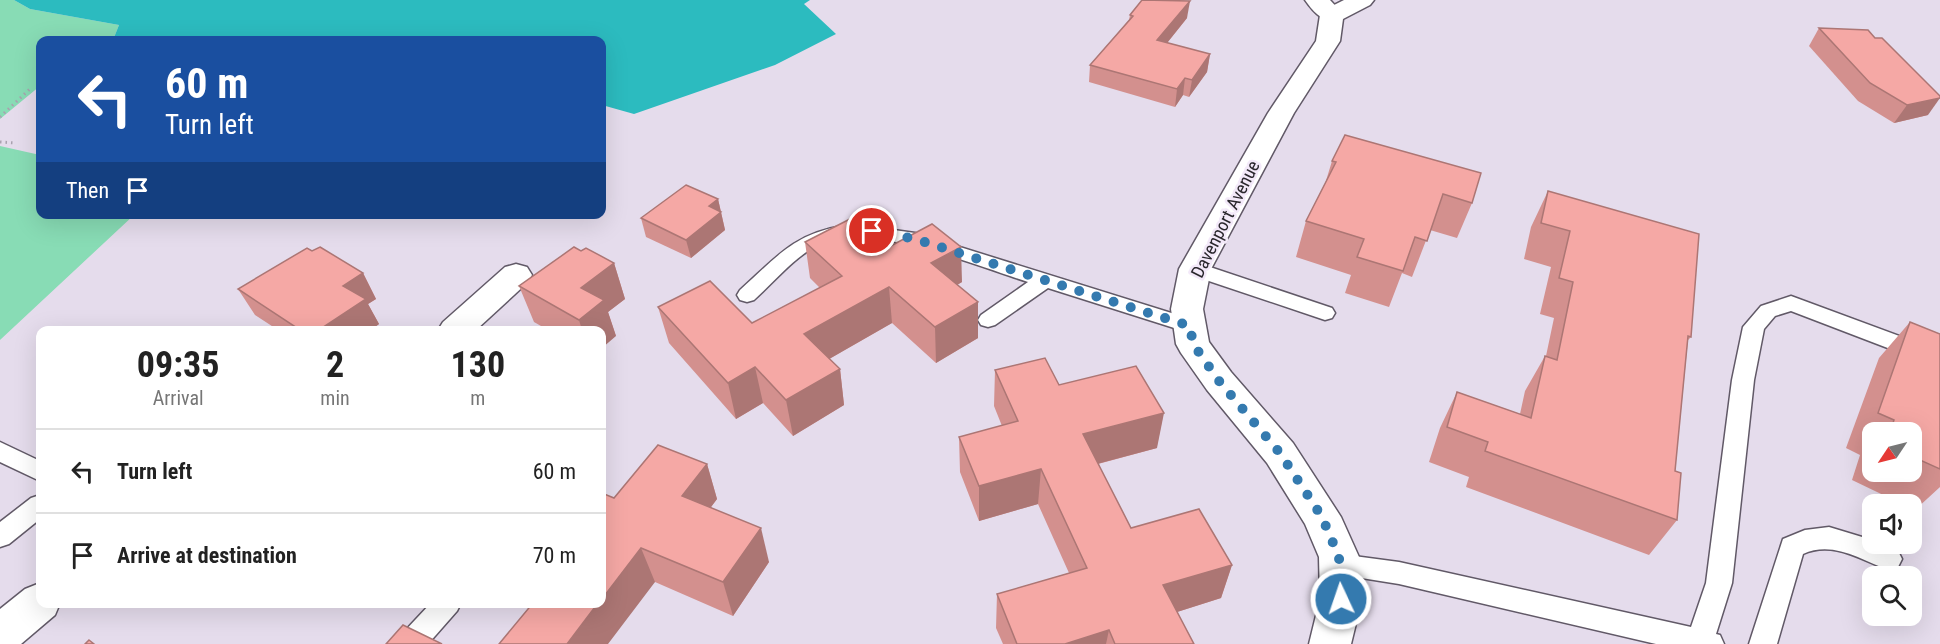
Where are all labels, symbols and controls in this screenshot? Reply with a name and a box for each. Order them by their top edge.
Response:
text: 60 m [165,59,248,108]
icon: left [66,60,144,138]
text: Turn left [165,109,254,141]
street label: Davenport Avenue [1186,157,1264,281]
icon: arrive [121,174,154,207]
text: Then [66,178,109,203]
pin [846,205,897,256]
icon: arrive [855,214,888,247]
text: 09:35 [137,344,219,386]
text: 2 [326,344,344,386]
text: 130 [451,344,505,386]
text: Arrival [153,386,204,410]
text: min [320,386,350,410]
text: m [470,386,485,410]
north arrow [1862,422,1922,482]
map controls [1862,422,1922,626]
icon: left [66,455,99,488]
text: Turn left [117,459,192,484]
text: 60 m [533,459,576,484]
button: sound [1862,494,1922,554]
icon: arrive [66,539,99,572]
text: Arrive at destination [117,543,297,568]
text: 70 m [533,543,576,568]
button: search [1862,566,1922,626]
position arrow [1309,567,1373,631]

